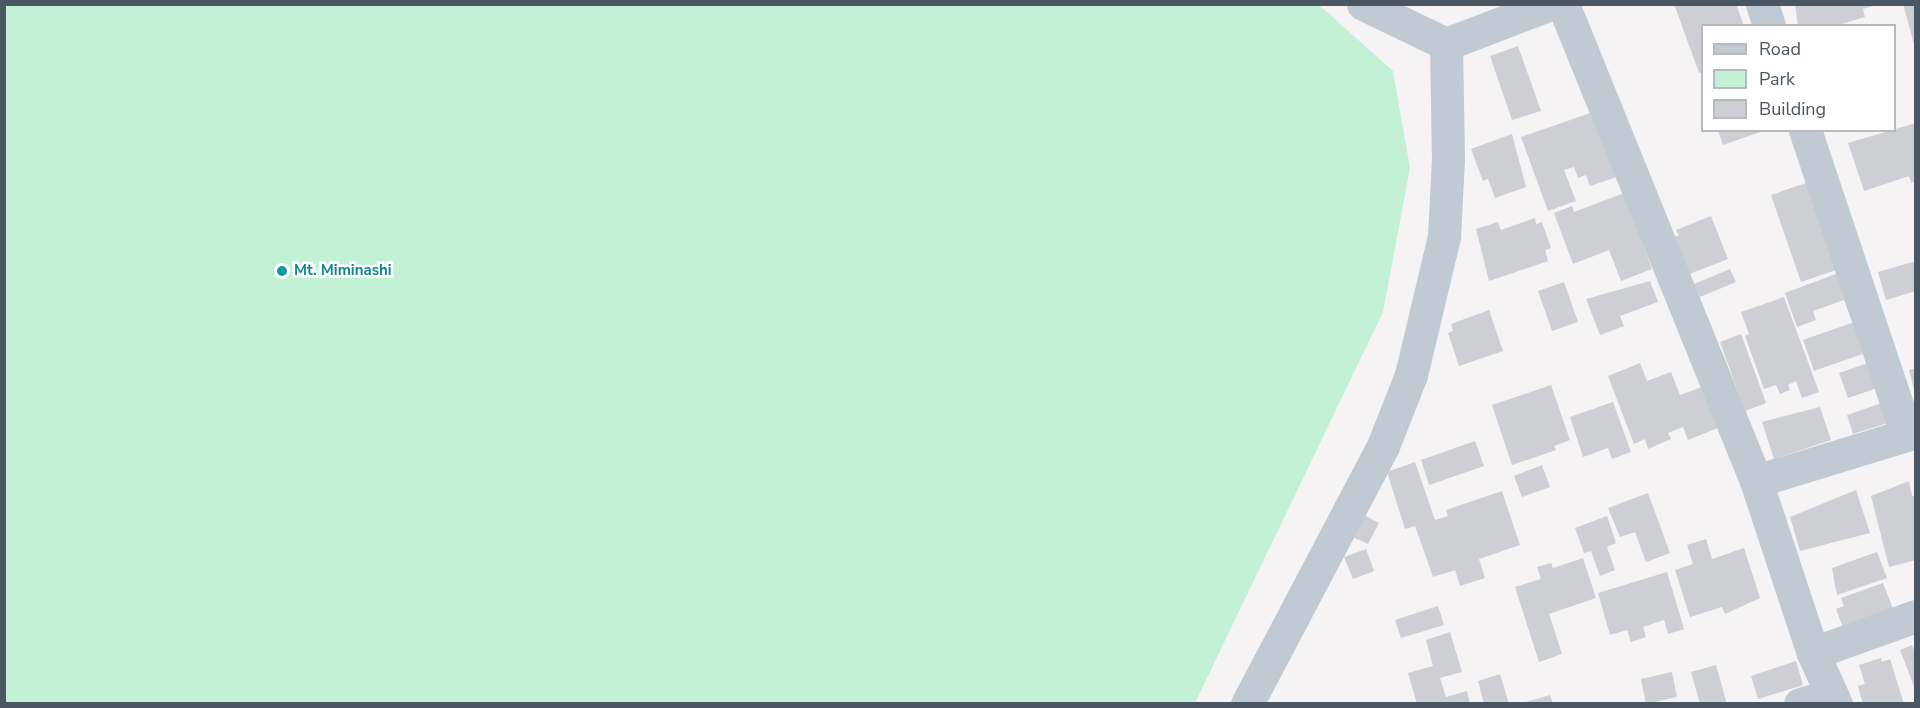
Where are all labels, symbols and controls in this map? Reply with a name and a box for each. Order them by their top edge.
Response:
legend [1701,24,1896,132]
text: Road [1759,37,1801,61]
text: Park [1759,67,1795,91]
text: Building [1759,97,1826,121]
place label: Mt. Miminashi [294,262,392,280]
marker: Mt. Miminashi [275,264,289,278]

